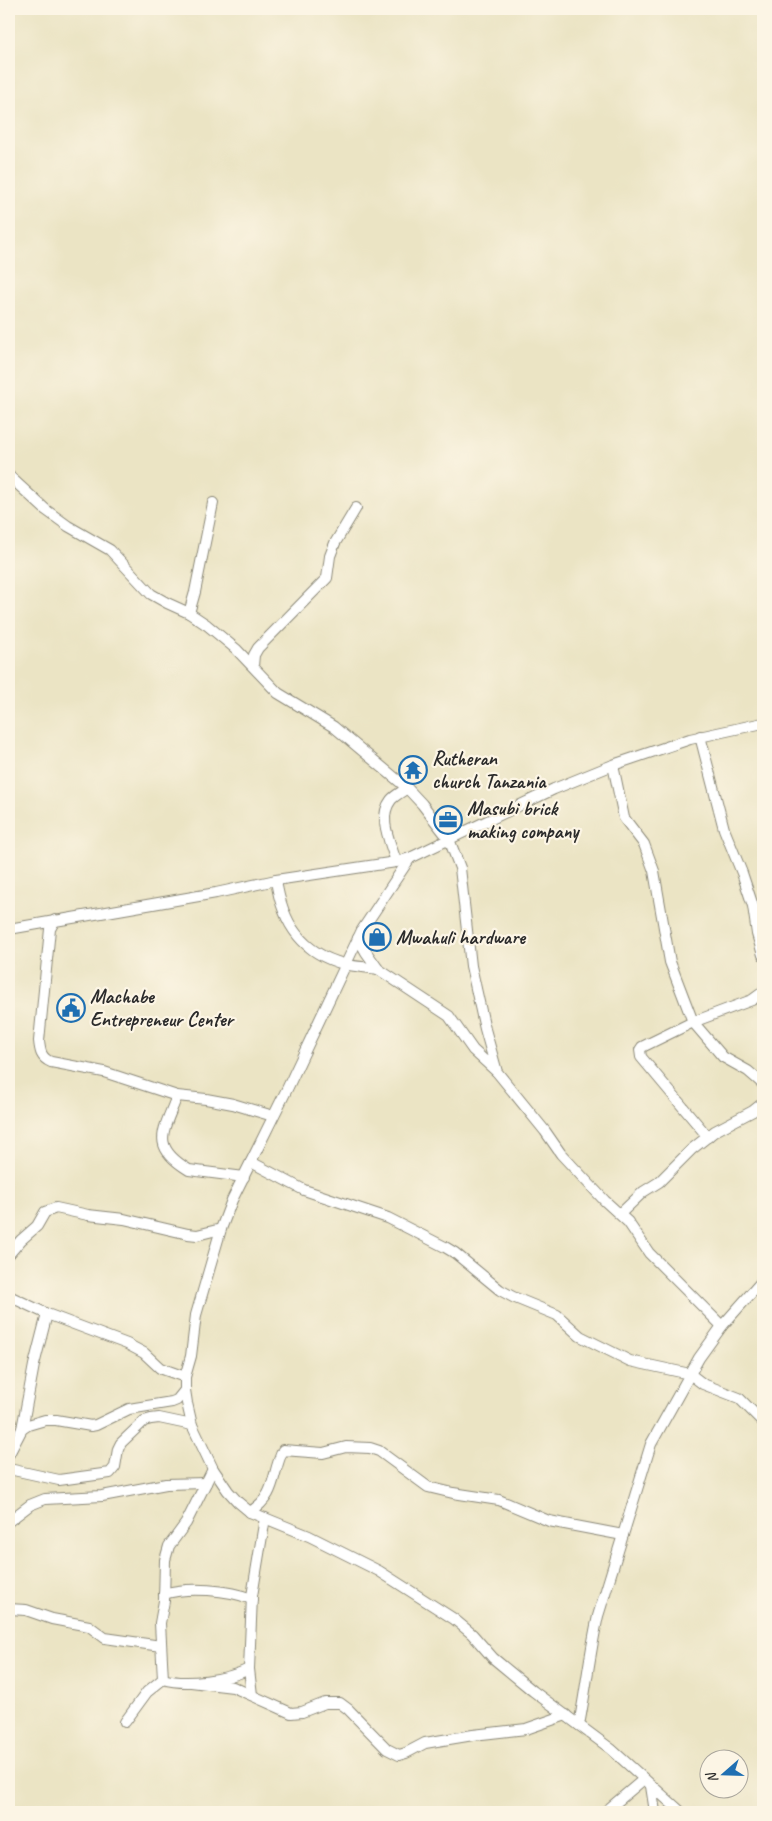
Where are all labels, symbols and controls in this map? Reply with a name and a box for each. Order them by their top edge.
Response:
place label: Rutheran church Tanzania [432,746,547,794]
temple icon: Rutheran church Tanzania [398,755,428,785]
place label: Masubi brick making company [467,796,580,844]
office icon: Masubi brick making company [433,805,463,835]
shop icon: Mwahuli hardware [362,922,392,952]
place label: Mwahuli hardware [396,925,526,950]
place label: Machabe Entrepreneur Center [90,984,236,1032]
public building icon: Machabe Entrepreneur Center [56,993,86,1023]
north arrow [700,1748,750,1798]
text: N [702,1769,722,1785]

